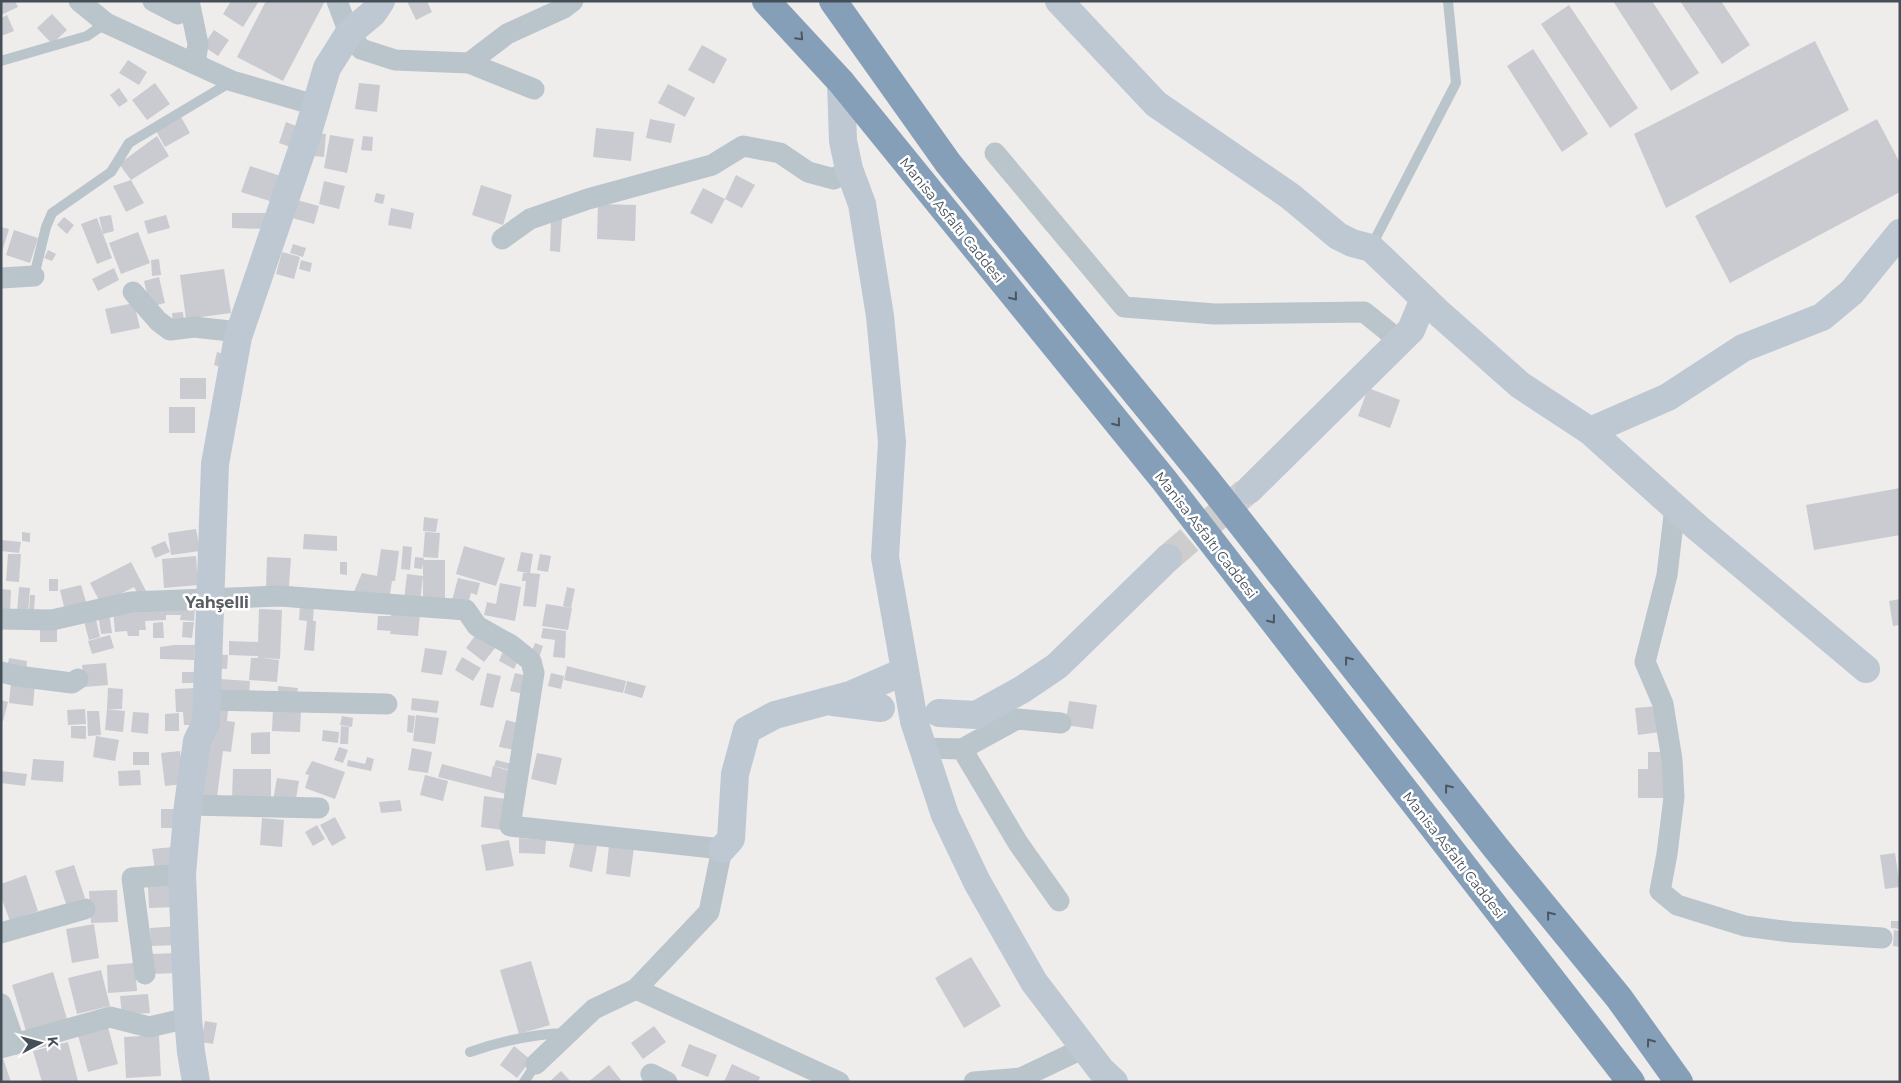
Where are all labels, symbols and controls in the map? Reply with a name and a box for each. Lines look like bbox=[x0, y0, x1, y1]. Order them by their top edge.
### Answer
one-way arrow bbox=[794, 31, 803, 40]
street label: Manisa Asfaltı Caddesi bbox=[896, 154, 1008, 286]
one-way arrow bbox=[1009, 291, 1017, 300]
one-way arrow bbox=[1112, 417, 1120, 426]
street label: Manisa Asfaltı Caddesi bbox=[1151, 468, 1261, 602]
district label: Yahşelli bbox=[184, 593, 249, 613]
one-way arrow bbox=[1266, 614, 1275, 623]
one-way arrow bbox=[1345, 656, 1354, 666]
one-way arrow bbox=[1446, 785, 1454, 794]
street label: Manisa Asfaltı Caddesi bbox=[1399, 788, 1509, 922]
one-way arrow bbox=[1547, 911, 1556, 920]
north arrow bbox=[15, 1018, 65, 1068]
text: K bbox=[43, 1036, 62, 1048]
one-way arrow bbox=[1648, 1039, 1656, 1048]

